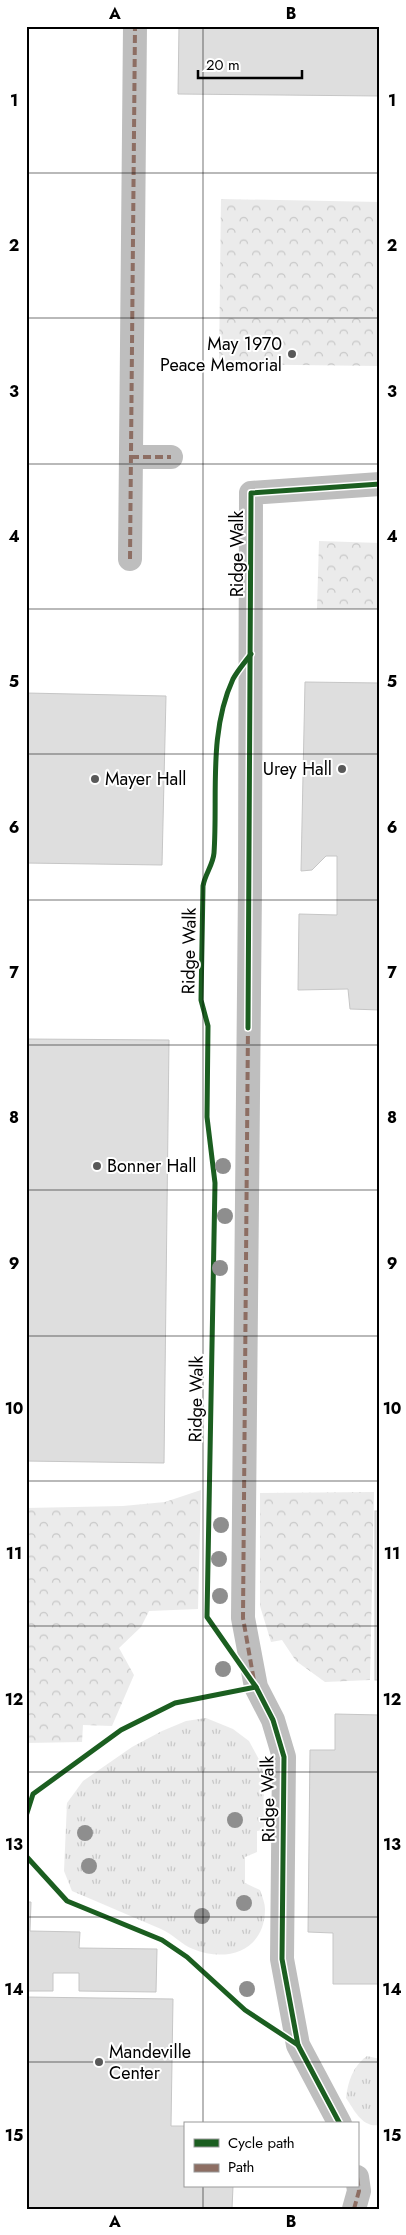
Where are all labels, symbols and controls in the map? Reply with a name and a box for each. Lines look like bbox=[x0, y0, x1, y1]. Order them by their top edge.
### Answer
text: A bbox=[108, 2, 121, 25]
text: B bbox=[286, 2, 296, 25]
scale bar bbox=[198, 48, 302, 80]
text: 20 m bbox=[206, 54, 240, 76]
text: 1 bbox=[10, 89, 18, 112]
text: 1 bbox=[388, 89, 396, 112]
text: 2 bbox=[9, 234, 19, 257]
text: 2 bbox=[387, 234, 397, 257]
place label: May 1970 Peace Memorial bbox=[160, 331, 282, 378]
marker: May 1970 Peace Memorial bbox=[286, 348, 298, 360]
text: 3 bbox=[9, 380, 19, 403]
text: 3 bbox=[387, 380, 397, 403]
street label: Ridge Walk bbox=[224, 511, 250, 597]
text: 4 bbox=[8, 525, 20, 548]
text: 4 bbox=[386, 525, 398, 548]
text: 5 bbox=[9, 670, 19, 693]
text: 5 bbox=[387, 670, 397, 693]
place label: Urey Hall bbox=[263, 756, 332, 782]
marker: Urey Hall bbox=[336, 763, 348, 775]
place label: Mayer Hall bbox=[105, 766, 186, 792]
marker: Mayer Hall bbox=[89, 773, 101, 785]
text: 6 bbox=[9, 816, 19, 839]
text: 6 bbox=[387, 816, 397, 839]
street label: Ridge Walk bbox=[175, 907, 203, 995]
text: 7 bbox=[9, 961, 19, 984]
text: 7 bbox=[387, 961, 397, 984]
text: 8 bbox=[9, 1106, 19, 1129]
text: 8 bbox=[387, 1106, 397, 1129]
place label: Bonner Hall bbox=[107, 1153, 196, 1179]
marker: Bonner Hall bbox=[91, 1160, 103, 1172]
text: 9 bbox=[9, 1252, 19, 1275]
text: 9 bbox=[387, 1252, 397, 1275]
street label: Ridge Walk bbox=[182, 1355, 210, 1443]
text: 10 bbox=[5, 1397, 23, 1420]
text: 10 bbox=[383, 1397, 401, 1420]
text: 11 bbox=[6, 1542, 22, 1565]
text: 11 bbox=[384, 1542, 400, 1565]
text: 12 bbox=[5, 1688, 23, 1711]
text: 12 bbox=[383, 1688, 401, 1711]
street label: Ridge Walk bbox=[254, 1755, 282, 1843]
text: 13 bbox=[5, 1833, 23, 1856]
text: 13 bbox=[383, 1833, 401, 1856]
text: 14 bbox=[4, 1978, 24, 2001]
text: 14 bbox=[382, 1978, 402, 2001]
place label: Mandeville Center bbox=[109, 2039, 191, 2086]
marker: Mandeville Center bbox=[93, 2056, 105, 2068]
legend bbox=[184, 2122, 358, 2188]
text: 15 bbox=[5, 2124, 23, 2147]
text: 15 bbox=[383, 2124, 401, 2147]
text: Cycle path bbox=[228, 2132, 295, 2154]
text: Path bbox=[228, 2156, 254, 2178]
text: A bbox=[108, 2210, 121, 2233]
text: B bbox=[286, 2210, 296, 2233]

